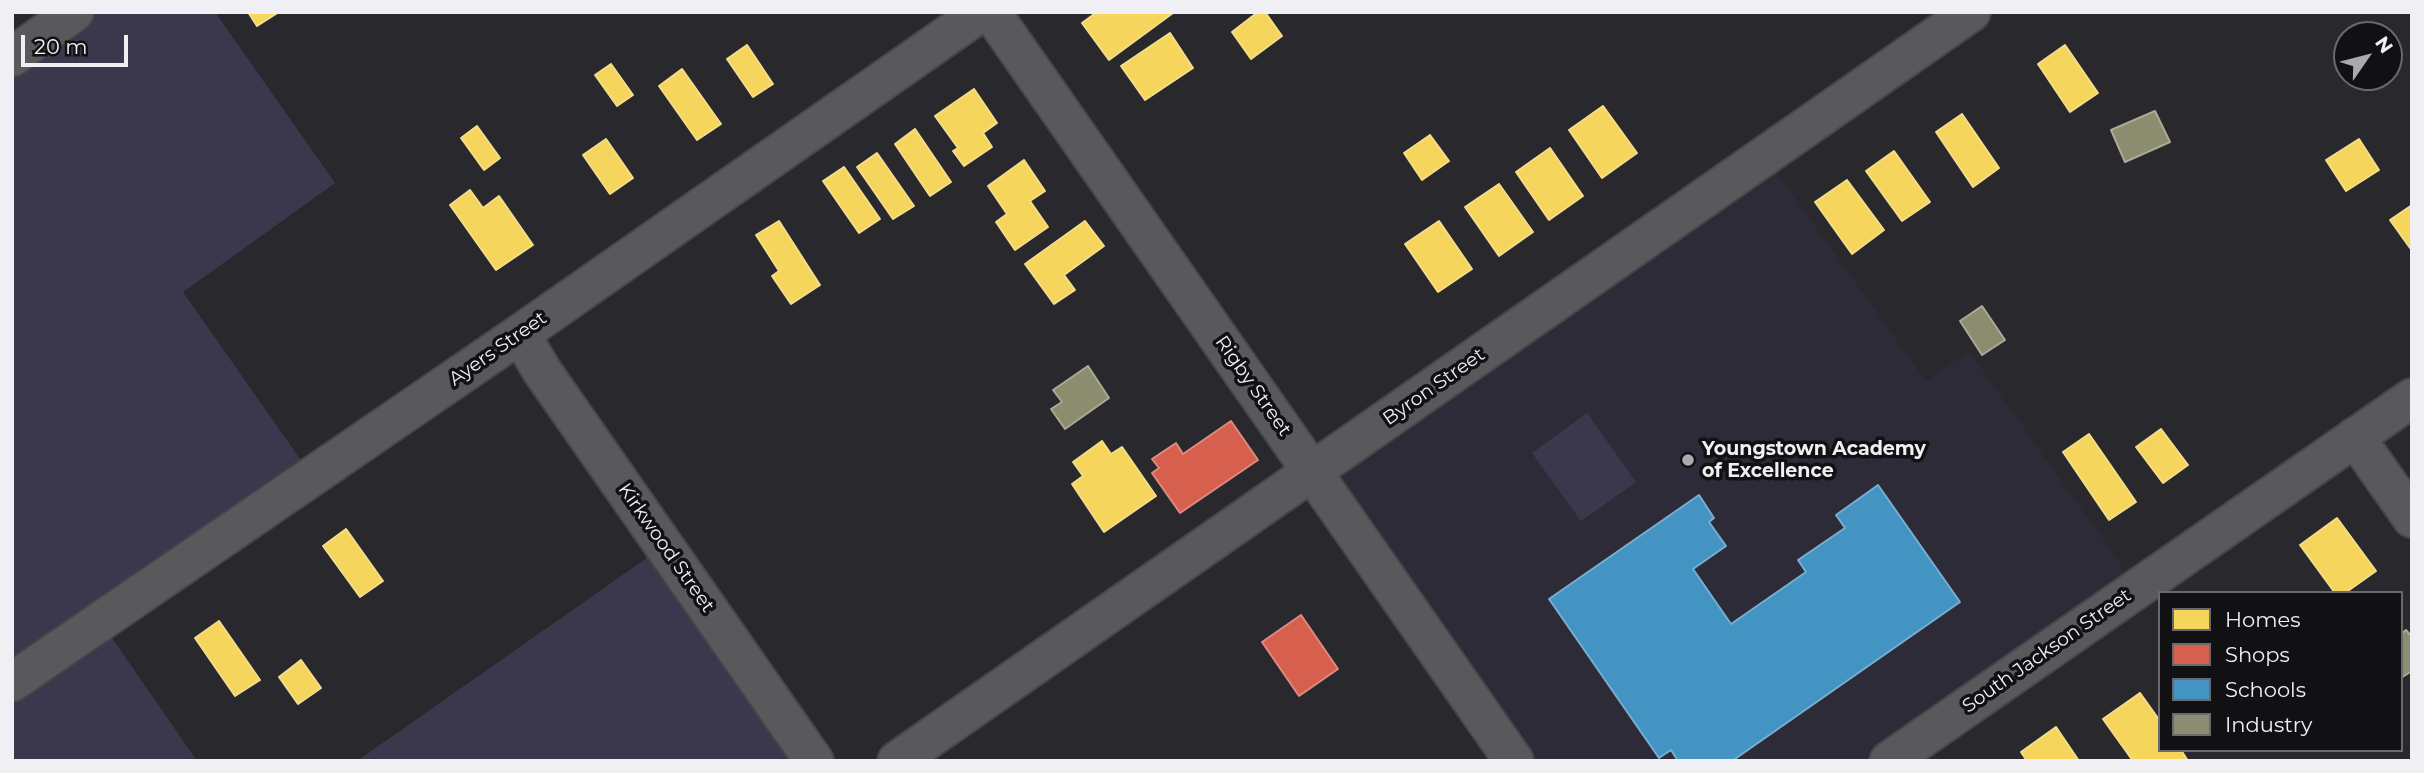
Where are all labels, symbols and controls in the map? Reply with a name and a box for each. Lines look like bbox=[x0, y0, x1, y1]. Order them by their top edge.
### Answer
scale bar bbox=[24, 21, 131, 65]
north arrow bbox=[2333, 21, 2403, 91]
text: N bbox=[2370, 32, 2398, 58]
text: 20 m bbox=[34, 34, 88, 59]
street label: Ayers Street bbox=[445, 307, 551, 391]
street label: Rigby Street bbox=[1210, 331, 1296, 441]
street label: Byron Street bbox=[1379, 343, 1489, 431]
place label: Youngstown Academy of Excellence bbox=[1702, 438, 1926, 482]
marker: Youngstown Academy of Excellence bbox=[1680, 452, 1696, 468]
street label: Kirkwood Street bbox=[613, 479, 719, 617]
street label: South Jackson Street bbox=[1958, 584, 2136, 718]
legend bbox=[2158, 591, 2403, 752]
text: Homes bbox=[2225, 607, 2300, 632]
text: Shops bbox=[2225, 642, 2290, 667]
text: Schools bbox=[2225, 677, 2306, 702]
text: Industry bbox=[2225, 712, 2312, 737]

